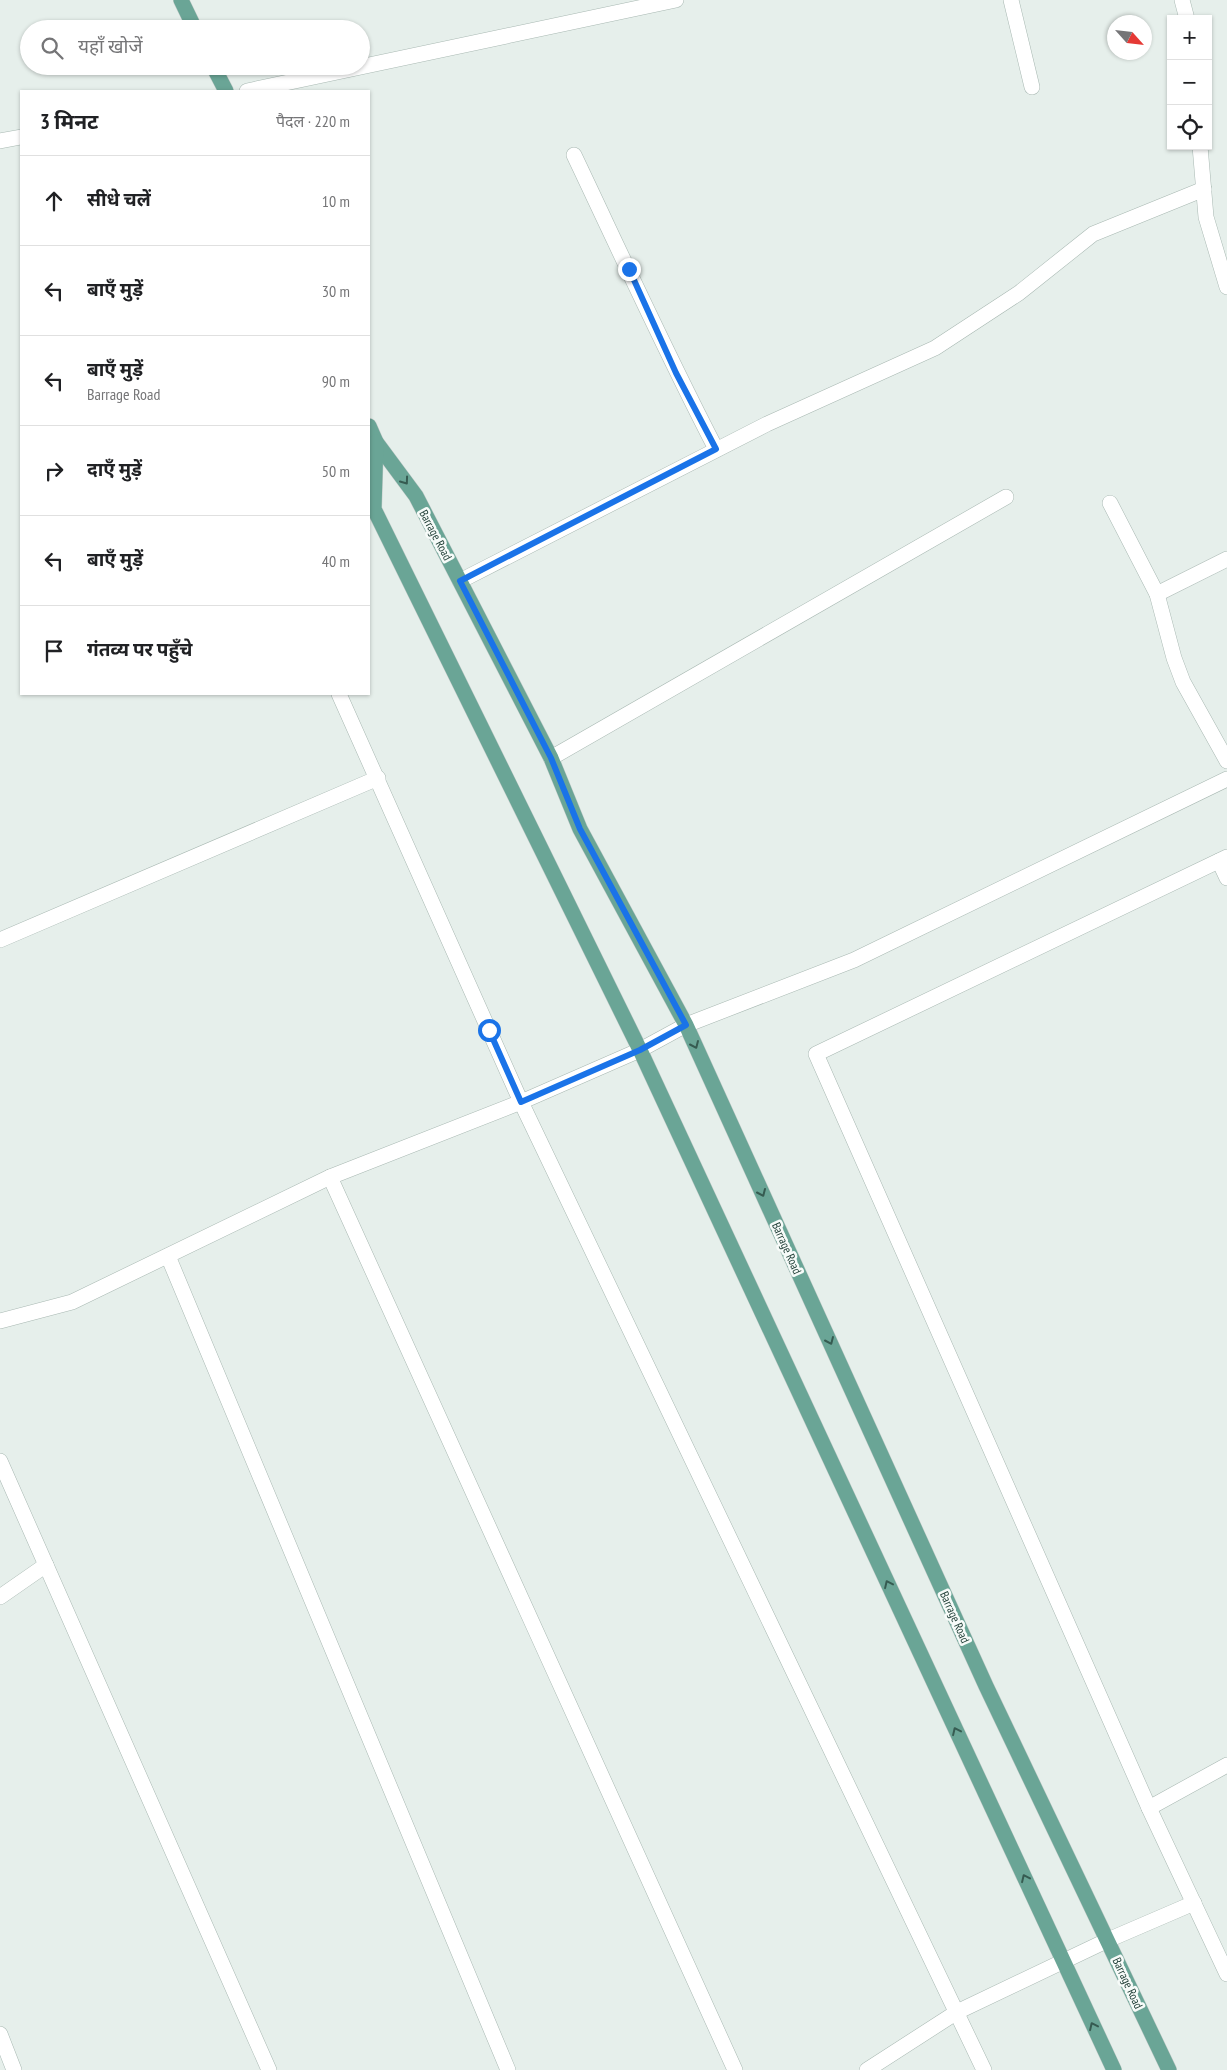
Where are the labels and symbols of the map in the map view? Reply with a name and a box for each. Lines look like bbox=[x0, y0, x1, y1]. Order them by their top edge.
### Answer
north arrow bbox=[1107, 15, 1152, 60]
route end bbox=[618, 258, 641, 281]
one-way arrow bbox=[399, 475, 407, 484]
street label: Barrage Road bbox=[416, 507, 456, 563]
route start bbox=[478, 1019, 501, 1042]
one-way arrow bbox=[689, 1040, 700, 1049]
one-way arrow bbox=[756, 1188, 767, 1197]
street label: Barrage Road bbox=[769, 1220, 805, 1276]
one-way arrow bbox=[823, 1336, 834, 1345]
one-way arrow bbox=[884, 1580, 894, 1589]
street label: Barrage Road bbox=[937, 1589, 973, 1645]
one-way arrow bbox=[952, 1727, 963, 1736]
one-way arrow bbox=[1021, 1874, 1031, 1883]
street label: Barrage Road bbox=[1110, 1955, 1146, 2011]
one-way arrow bbox=[1089, 2022, 1100, 2031]

